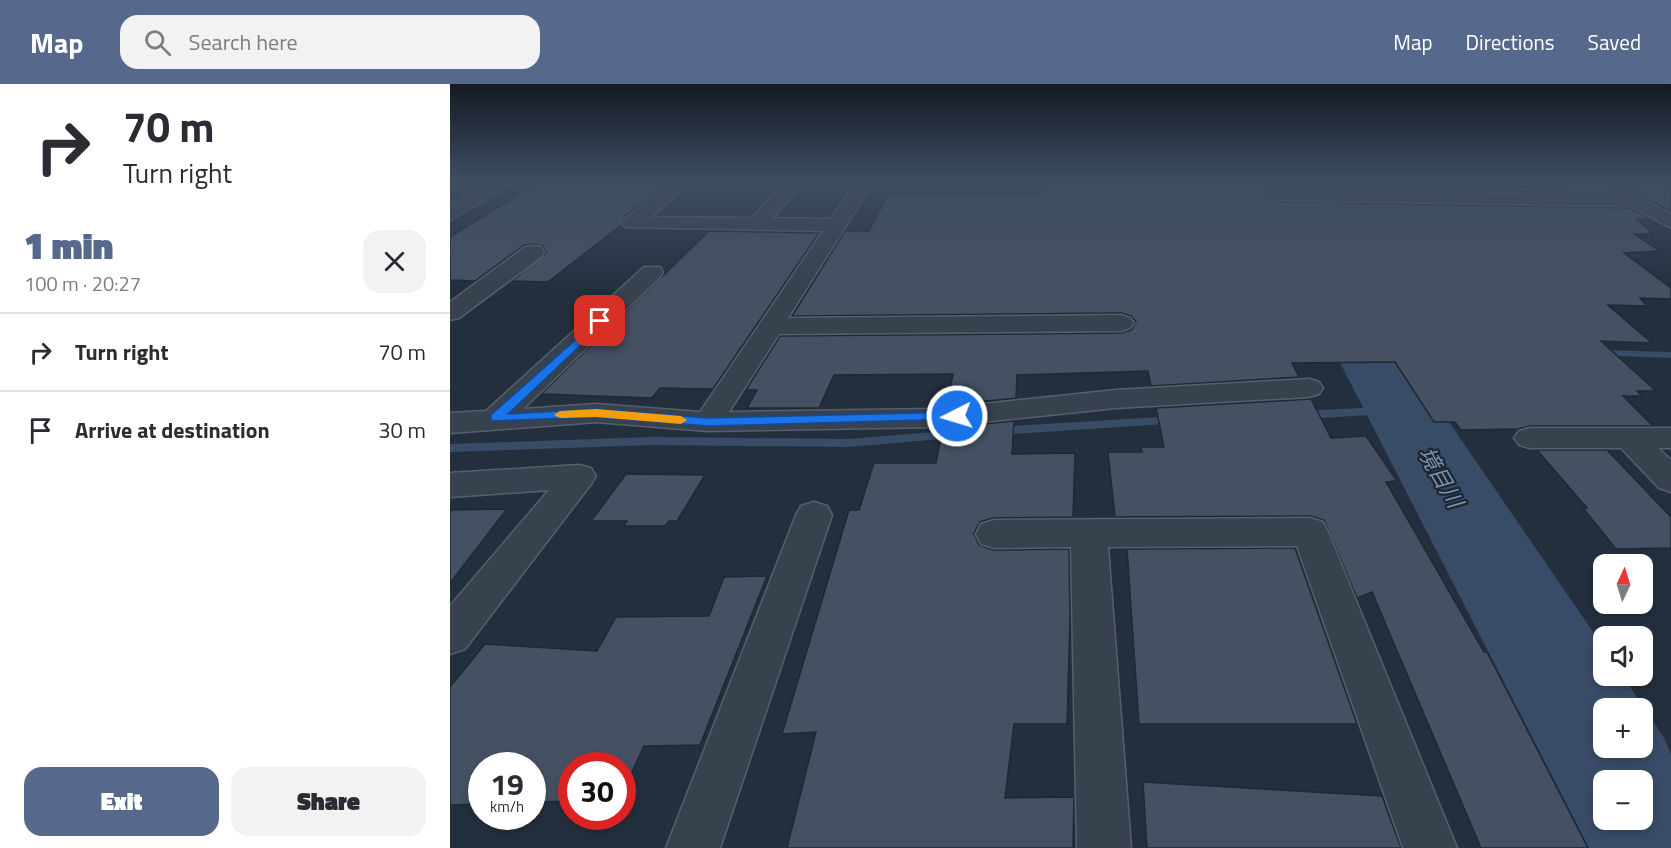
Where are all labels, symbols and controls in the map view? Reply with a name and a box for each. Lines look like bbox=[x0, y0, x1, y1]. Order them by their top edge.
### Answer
search box bbox=[120, 15, 540, 69]
text: Map bbox=[30, 21, 84, 64]
text: Search here bbox=[189, 25, 298, 59]
icon: search bbox=[141, 26, 174, 59]
text: Map bbox=[1393, 26, 1433, 58]
text: Directions bbox=[1466, 26, 1555, 58]
text: Saved bbox=[1588, 26, 1641, 58]
text: 70 m bbox=[123, 94, 215, 158]
icon: right bbox=[24, 108, 102, 186]
text: Turn right bbox=[123, 152, 232, 193]
text: 1 min bbox=[24, 218, 113, 273]
button: close bbox=[363, 230, 426, 293]
text: 100 m · 20:27 bbox=[24, 268, 141, 299]
pin bbox=[574, 295, 625, 346]
icon: arrive bbox=[583, 304, 616, 337]
text: Turn right bbox=[75, 335, 169, 369]
text: 70 m bbox=[378, 335, 426, 369]
icon: right bbox=[24, 336, 57, 369]
position arrow bbox=[925, 384, 989, 448]
text: Arrive at destination bbox=[75, 413, 270, 447]
text: 30 m bbox=[378, 413, 426, 447]
icon: arrive bbox=[24, 414, 57, 447]
water label: 境目川 bbox=[1410, 440, 1473, 516]
north arrow bbox=[1593, 554, 1653, 614]
map controls bbox=[1593, 554, 1653, 830]
button: sound bbox=[1593, 626, 1653, 686]
button: + bbox=[1593, 698, 1653, 758]
speed limit sign: 30 bbox=[558, 752, 636, 830]
text: 19 bbox=[490, 761, 524, 807]
button: Exit bbox=[24, 767, 219, 836]
button: Share bbox=[231, 767, 426, 836]
button: − bbox=[1593, 770, 1653, 830]
text: km/h bbox=[490, 795, 524, 818]

